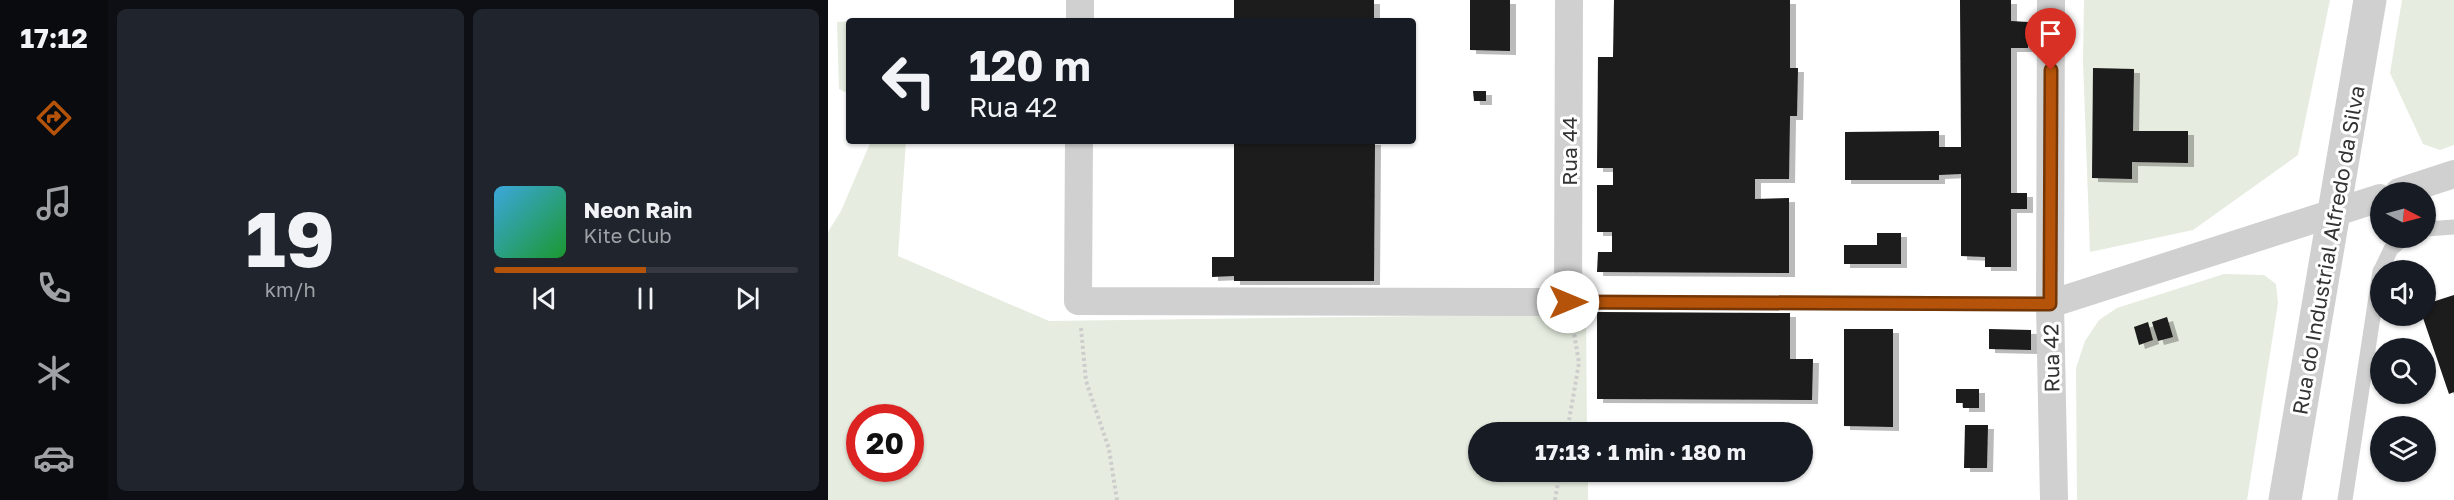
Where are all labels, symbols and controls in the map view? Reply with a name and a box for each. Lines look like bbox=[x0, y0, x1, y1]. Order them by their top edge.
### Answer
pin bbox=[2025, 8, 2076, 70]
icon: arrive bbox=[2034, 17, 2067, 50]
text: 17:12 bbox=[20, 22, 88, 54]
text: 120 m bbox=[969, 40, 1091, 90]
icon: left bbox=[870, 42, 948, 120]
street label: Rua do Industrial Alfredo da Silva bbox=[2286, 83, 2370, 417]
text: Rua 42 bbox=[969, 91, 1057, 123]
icon: directions bbox=[33, 97, 75, 139]
street label: Rua 44 bbox=[1556, 116, 1582, 186]
icon: music bbox=[33, 182, 75, 224]
north arrow bbox=[2370, 182, 2436, 248]
map controls bbox=[2370, 182, 2436, 482]
text: 19 bbox=[245, 191, 335, 284]
text: Neon Rain bbox=[584, 196, 692, 223]
text: Kite Club bbox=[584, 223, 672, 247]
button: sound bbox=[2370, 260, 2436, 326]
icon: phone bbox=[33, 267, 75, 309]
position arrow bbox=[1536, 270, 1600, 334]
text: km/h bbox=[265, 277, 316, 301]
icon: previous bbox=[528, 282, 561, 315]
icon: pause bbox=[629, 282, 662, 315]
icon: next bbox=[731, 282, 764, 315]
street label: Rua 42 bbox=[2037, 323, 2065, 393]
button: search bbox=[2370, 338, 2436, 404]
icon: climate bbox=[33, 352, 75, 394]
speed limit sign: 20 bbox=[846, 404, 924, 482]
button: layers bbox=[2370, 416, 2436, 482]
icon: car bbox=[33, 437, 75, 479]
text: 17:13 · 1 min · 180 m bbox=[1535, 438, 1746, 465]

